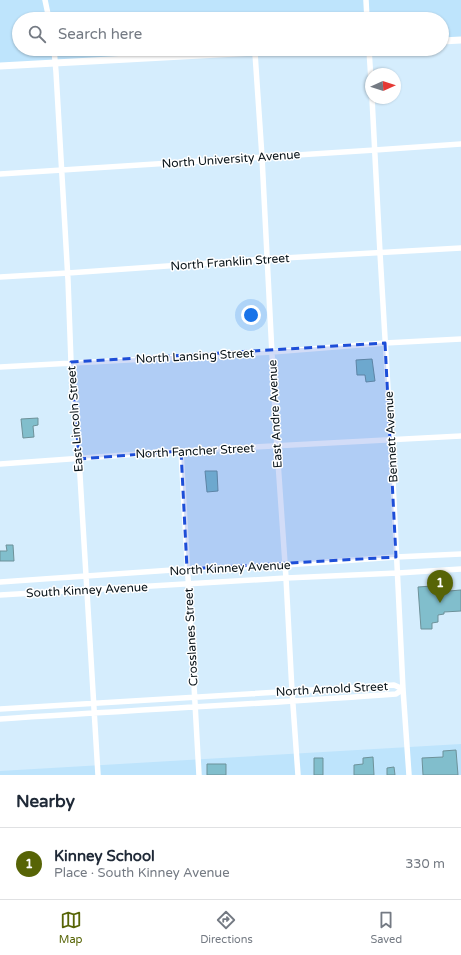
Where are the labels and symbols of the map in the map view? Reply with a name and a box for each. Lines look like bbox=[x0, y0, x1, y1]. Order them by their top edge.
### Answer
north arrow bbox=[365, 68, 401, 104]
street label: North University Avenue bbox=[161, 147, 301, 171]
street label: North Franklin Street bbox=[170, 251, 290, 273]
your location bbox=[241, 305, 261, 325]
street label: North Lansing Street bbox=[136, 346, 255, 366]
street label: East Andre Avenue bbox=[265, 359, 285, 469]
street label: East Lincoln Street bbox=[64, 365, 86, 473]
street label: Bennett Avenue bbox=[382, 391, 400, 483]
street label: North Fancher Street bbox=[135, 441, 255, 461]
street label: North Kinney Avenue bbox=[169, 558, 291, 578]
pin: 1 bbox=[427, 570, 453, 603]
street label: South Kinney Avenue bbox=[26, 580, 148, 600]
street label: Crosslanes Street bbox=[181, 587, 201, 687]
street label: North Arnold Street bbox=[275, 679, 389, 699]

